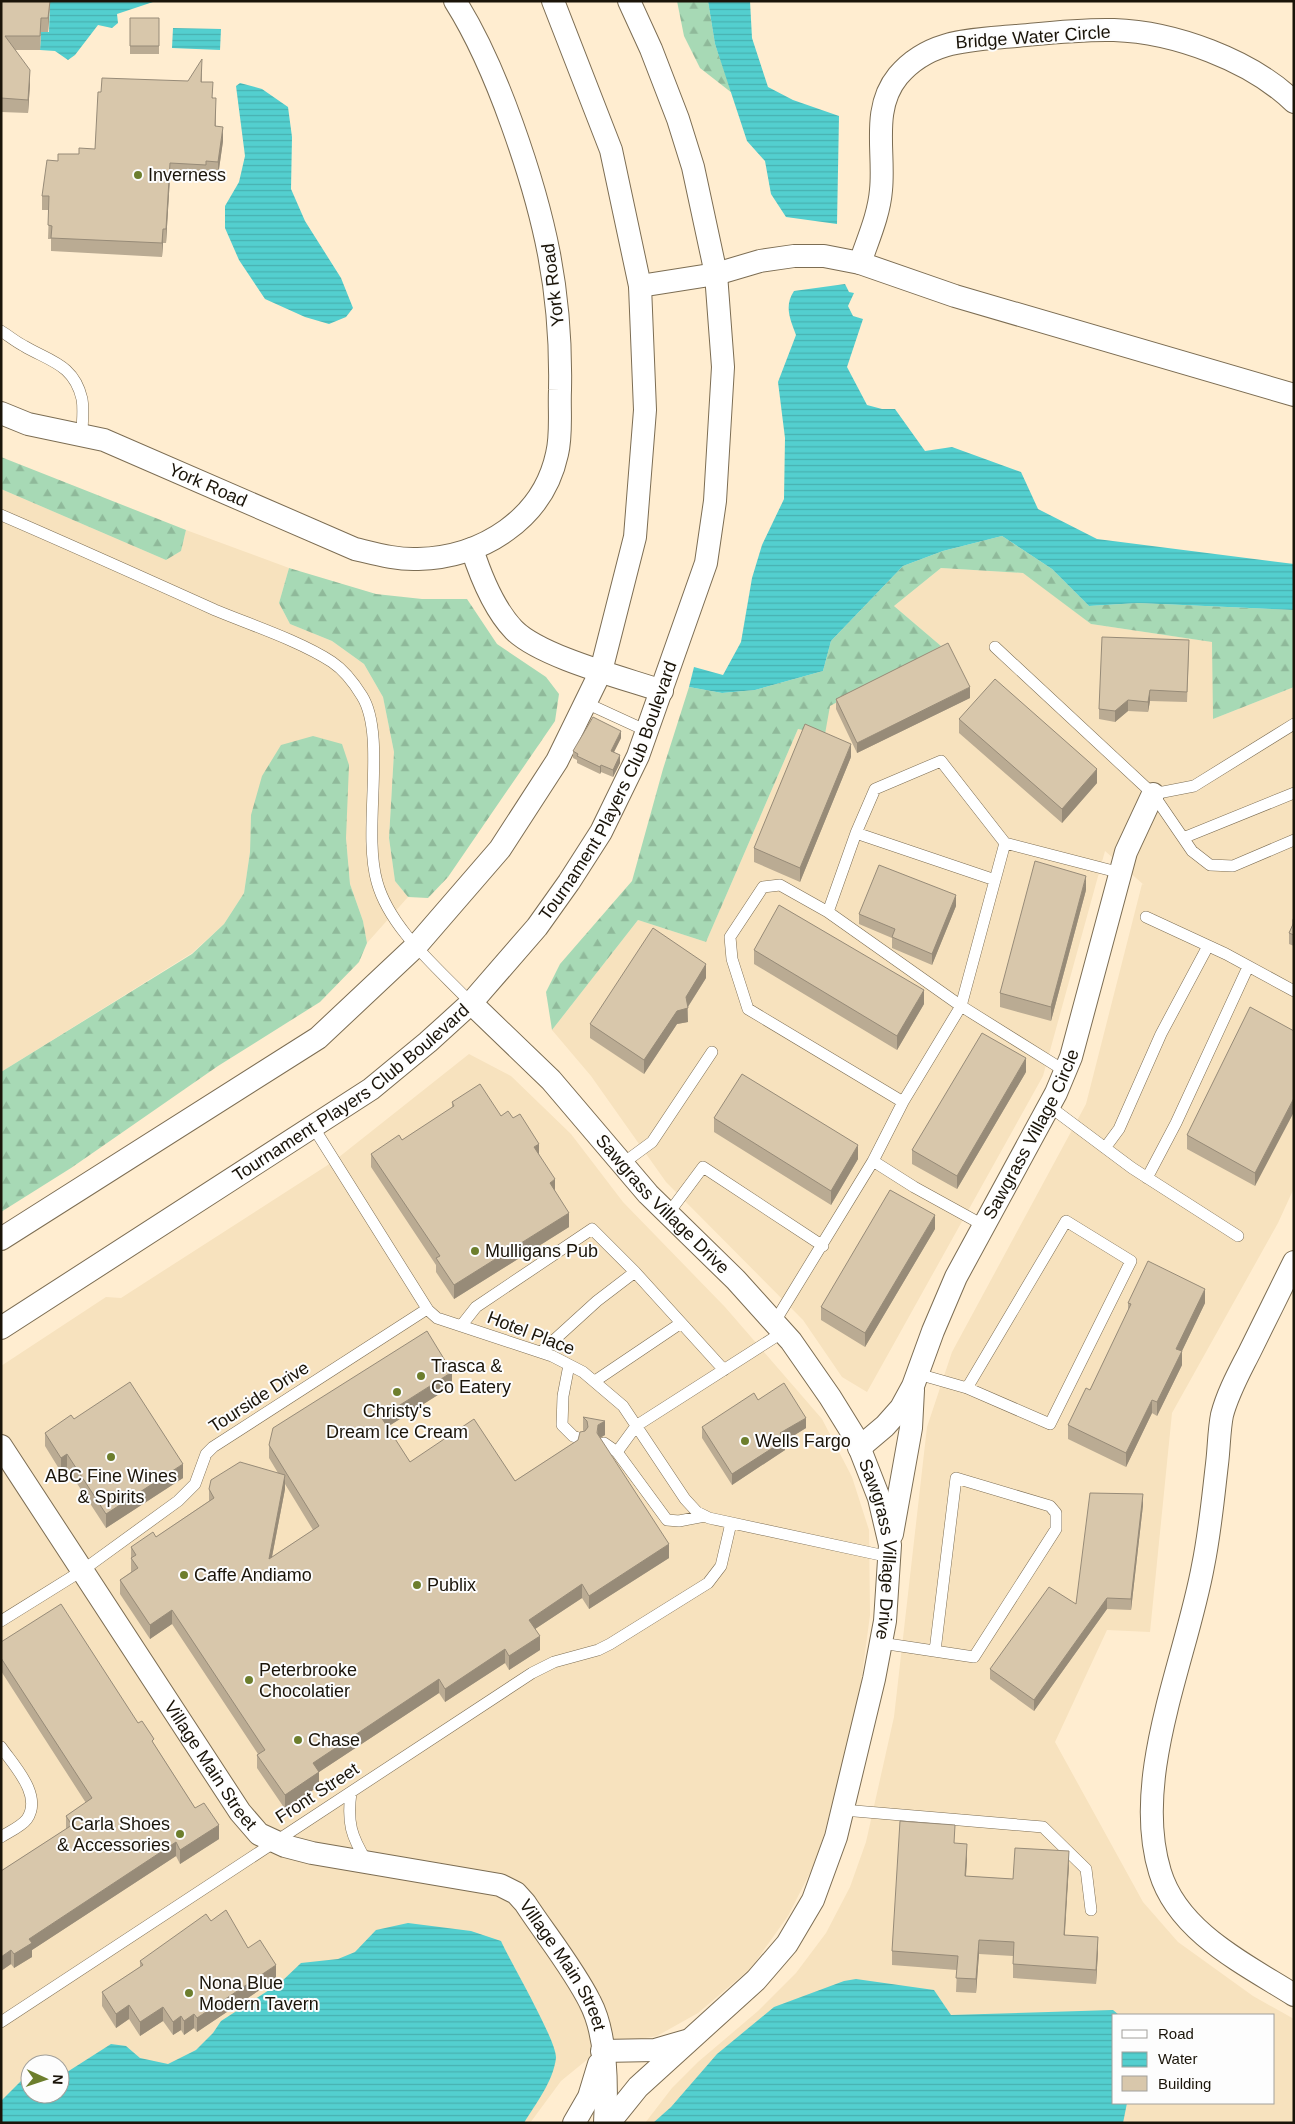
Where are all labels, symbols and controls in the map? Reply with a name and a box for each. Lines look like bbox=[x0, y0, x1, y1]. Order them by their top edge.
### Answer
street label: Bridge Water Circle bbox=[955, 22, 1111, 52]
place label: Inverness bbox=[148, 165, 226, 185]
marker: Inverness bbox=[132, 169, 144, 181]
street label: York Road bbox=[538, 242, 568, 328]
street label: York Road bbox=[166, 459, 250, 511]
street label: Tournament Players Club Boulevard bbox=[535, 658, 681, 924]
street label: Tournament Players Club Boulevard bbox=[229, 1000, 473, 1186]
street label: Sawgrass Village Circle bbox=[979, 1047, 1083, 1223]
street label: Sawgrass Village Drive bbox=[592, 1130, 733, 1278]
place label: Mulligans Pub bbox=[485, 1241, 598, 1261]
marker: Mulligans Pub bbox=[469, 1245, 481, 1257]
street label: Hotel Place bbox=[484, 1307, 578, 1359]
place label: Trasca & Co Eatery bbox=[431, 1356, 511, 1397]
street label: Tourside Drive bbox=[205, 1357, 313, 1437]
marker: Trasca & Co Eatery bbox=[415, 1370, 427, 1382]
marker: Christy's Dream Ice Cream bbox=[391, 1386, 403, 1398]
place label: Christy's Dream Ice Cream bbox=[326, 1401, 468, 1442]
place label: Wells Fargo bbox=[755, 1431, 851, 1451]
marker: Wells Fargo bbox=[739, 1435, 751, 1447]
marker: ABC Fine Wines & Spirits bbox=[105, 1451, 117, 1463]
street label: Sawgrass Village Drive bbox=[855, 1456, 900, 1642]
place label: ABC Fine Wines & Spirits bbox=[45, 1466, 177, 1507]
place label: Caffe Andiamo bbox=[194, 1565, 312, 1585]
marker: Caffe Andiamo bbox=[178, 1569, 190, 1581]
place label: Publix bbox=[427, 1575, 476, 1595]
marker: Publix bbox=[411, 1579, 423, 1591]
place label: Peterbrooke Chocolatier bbox=[259, 1660, 357, 1701]
marker: Peterbrooke Chocolatier bbox=[243, 1674, 255, 1686]
street label: Village Main Street bbox=[160, 1697, 261, 1834]
place label: Chase bbox=[308, 1730, 360, 1750]
marker: Chase bbox=[292, 1734, 304, 1746]
street label: Front Street bbox=[272, 1759, 362, 1827]
place label: Carla Shoes & Accessories bbox=[57, 1814, 170, 1855]
marker: Carla Shoes & Accessories bbox=[174, 1828, 186, 1840]
street label: Village Main Street bbox=[515, 1896, 610, 2033]
place label: Nona Blue Modern Tavern bbox=[199, 1973, 319, 2014]
marker: Nona Blue Modern Tavern bbox=[183, 1987, 195, 1999]
legend bbox=[1112, 2014, 1275, 2104]
text: Road bbox=[1158, 2025, 1194, 2042]
text: Water bbox=[1158, 2050, 1197, 2067]
north arrow bbox=[20, 2054, 70, 2104]
text: N bbox=[50, 2074, 66, 2085]
text: Building bbox=[1158, 2075, 1211, 2092]

